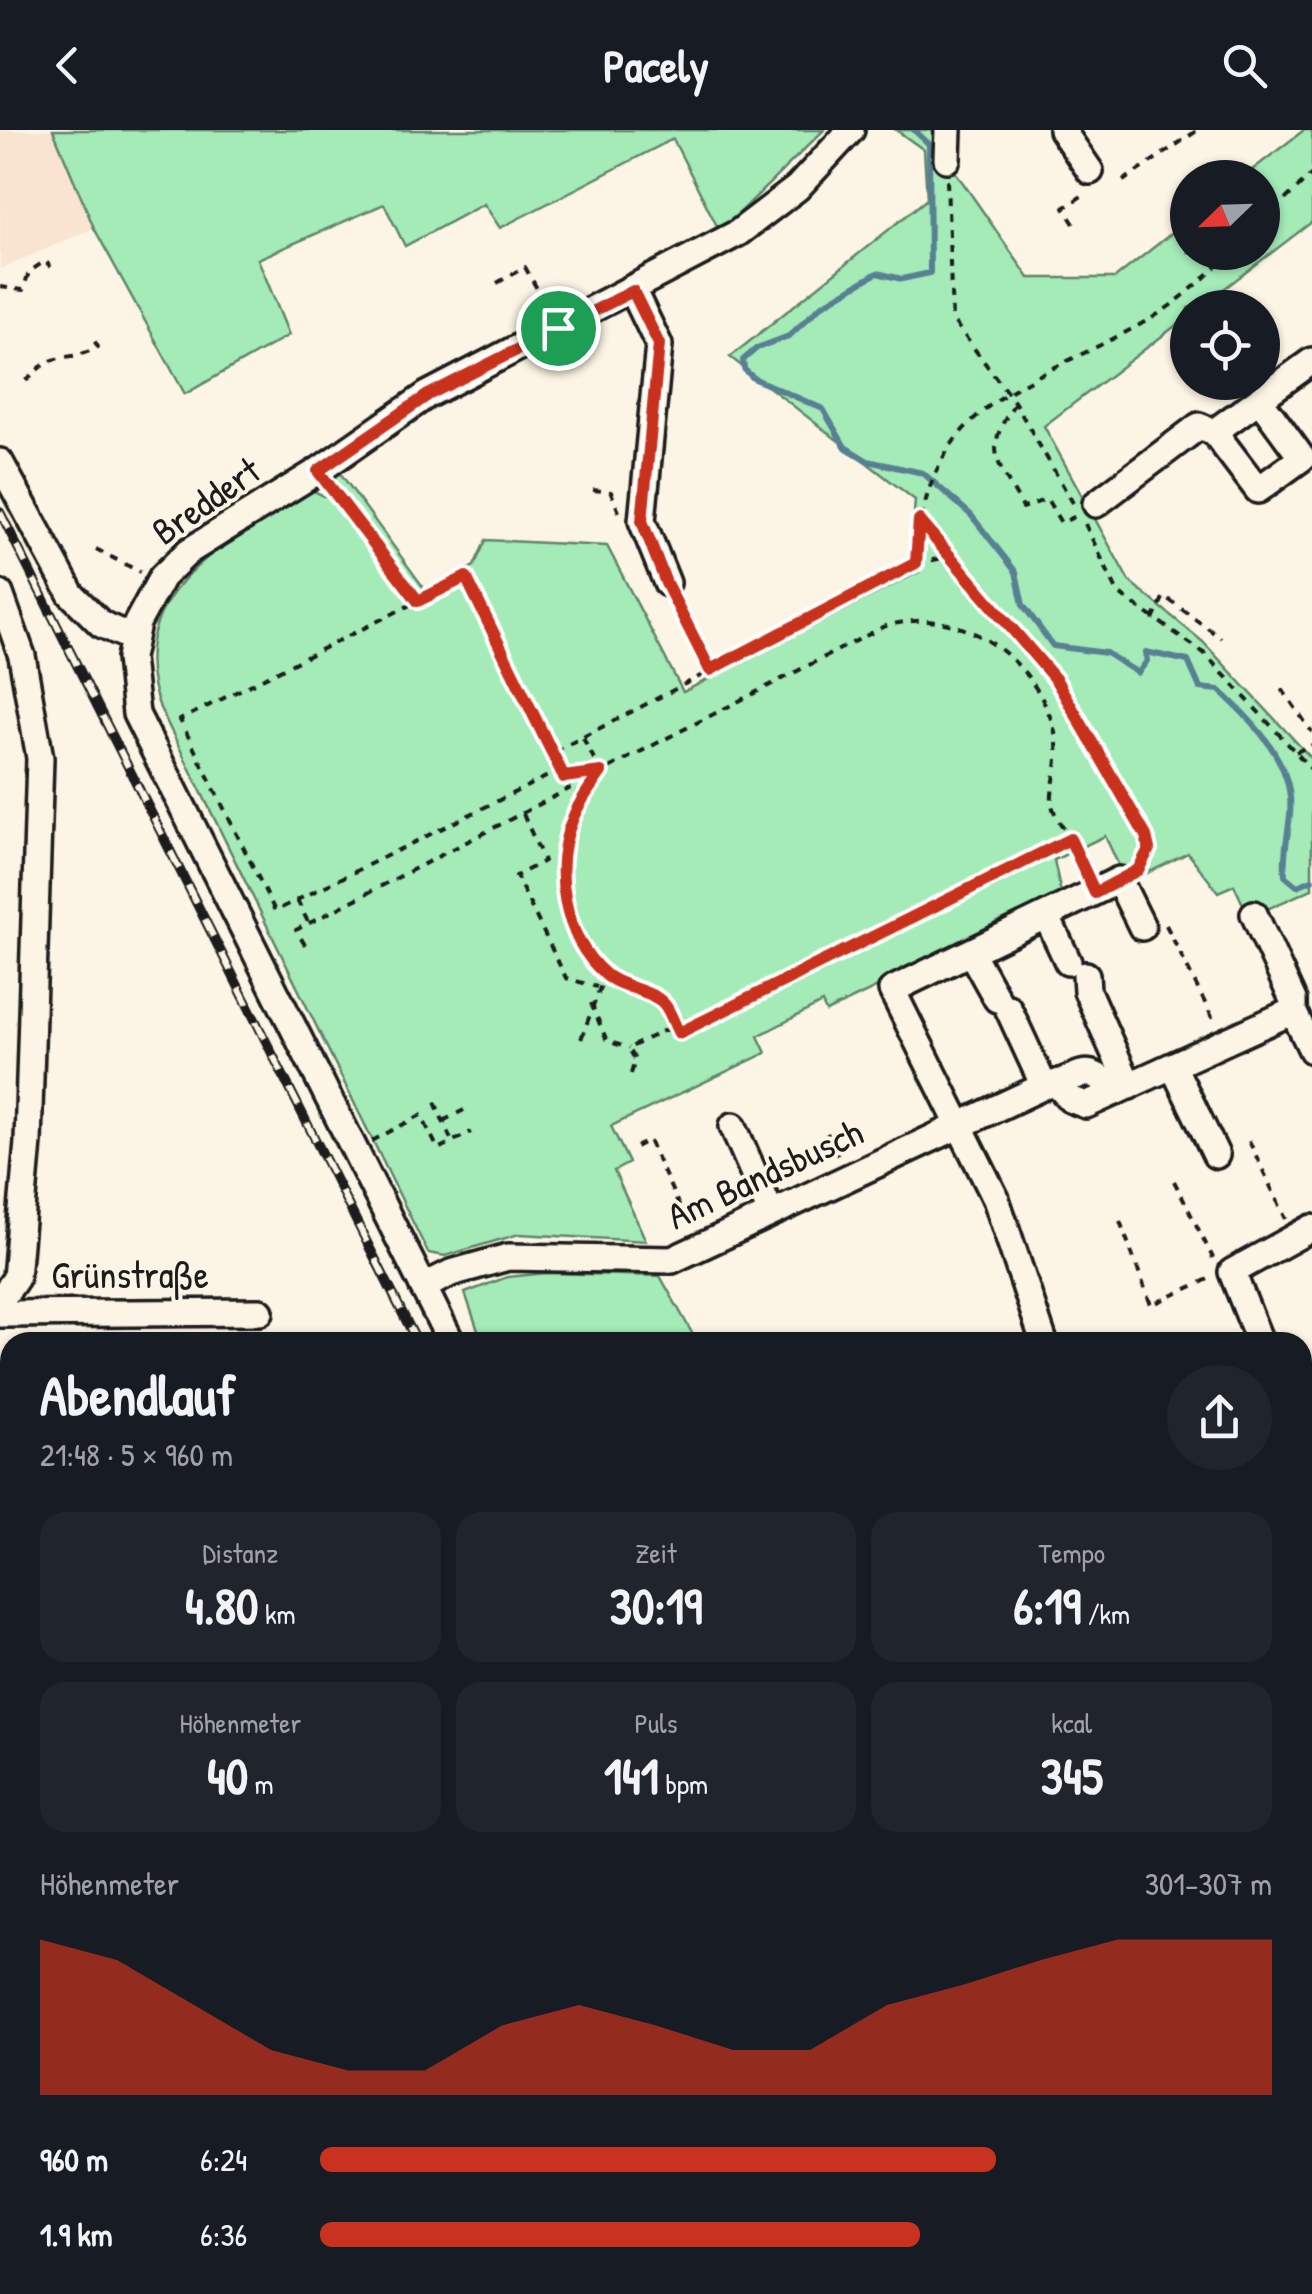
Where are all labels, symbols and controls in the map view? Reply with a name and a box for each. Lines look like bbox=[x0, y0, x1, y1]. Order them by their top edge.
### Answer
text: Pacely bbox=[603, 35, 709, 96]
icon: back bbox=[40, 38, 95, 93]
icon: search bbox=[1217, 38, 1272, 93]
north arrow bbox=[1170, 160, 1280, 270]
map controls bbox=[1170, 160, 1280, 400]
pin bbox=[516, 286, 601, 371]
button: locate bbox=[1170, 290, 1280, 400]
icon: arrive bbox=[531, 301, 586, 356]
street label: Breddert bbox=[141, 444, 271, 556]
street label: Am Bandsbusch bbox=[658, 1105, 871, 1241]
street label: Grünstraße bbox=[51, 1248, 209, 1300]
text: Abendlauf bbox=[40, 1358, 236, 1432]
button: share bbox=[1167, 1365, 1272, 1470]
text: 21:48 · 5 × 960 m bbox=[40, 1433, 233, 1476]
text: Distanz bbox=[203, 1534, 278, 1572]
text: Zeit bbox=[635, 1534, 677, 1572]
text: Tempo bbox=[1038, 1534, 1105, 1572]
text: 4.80 bbox=[185, 1572, 259, 1640]
text: 30:19 bbox=[610, 1572, 702, 1640]
text: 6:19 bbox=[1013, 1572, 1081, 1640]
text: km bbox=[259, 1595, 296, 1633]
text: /km bbox=[1081, 1595, 1130, 1633]
text: Höhenmeter bbox=[179, 1704, 301, 1742]
text: Puls bbox=[635, 1704, 677, 1742]
text: kcal bbox=[1051, 1704, 1092, 1742]
text: 40 bbox=[207, 1742, 248, 1810]
text: 141 bbox=[604, 1742, 659, 1810]
text: 345 bbox=[1041, 1742, 1103, 1810]
text: m bbox=[248, 1765, 274, 1803]
text: bpm bbox=[659, 1765, 708, 1803]
text: Höhenmeter bbox=[40, 1862, 179, 1905]
text: 301–307 m bbox=[1145, 1862, 1272, 1905]
text: 960 m bbox=[40, 2138, 108, 2181]
text: 6:24 bbox=[200, 2138, 247, 2181]
text: 1.9 km bbox=[40, 2213, 113, 2256]
text: 6:36 bbox=[200, 2213, 247, 2256]

